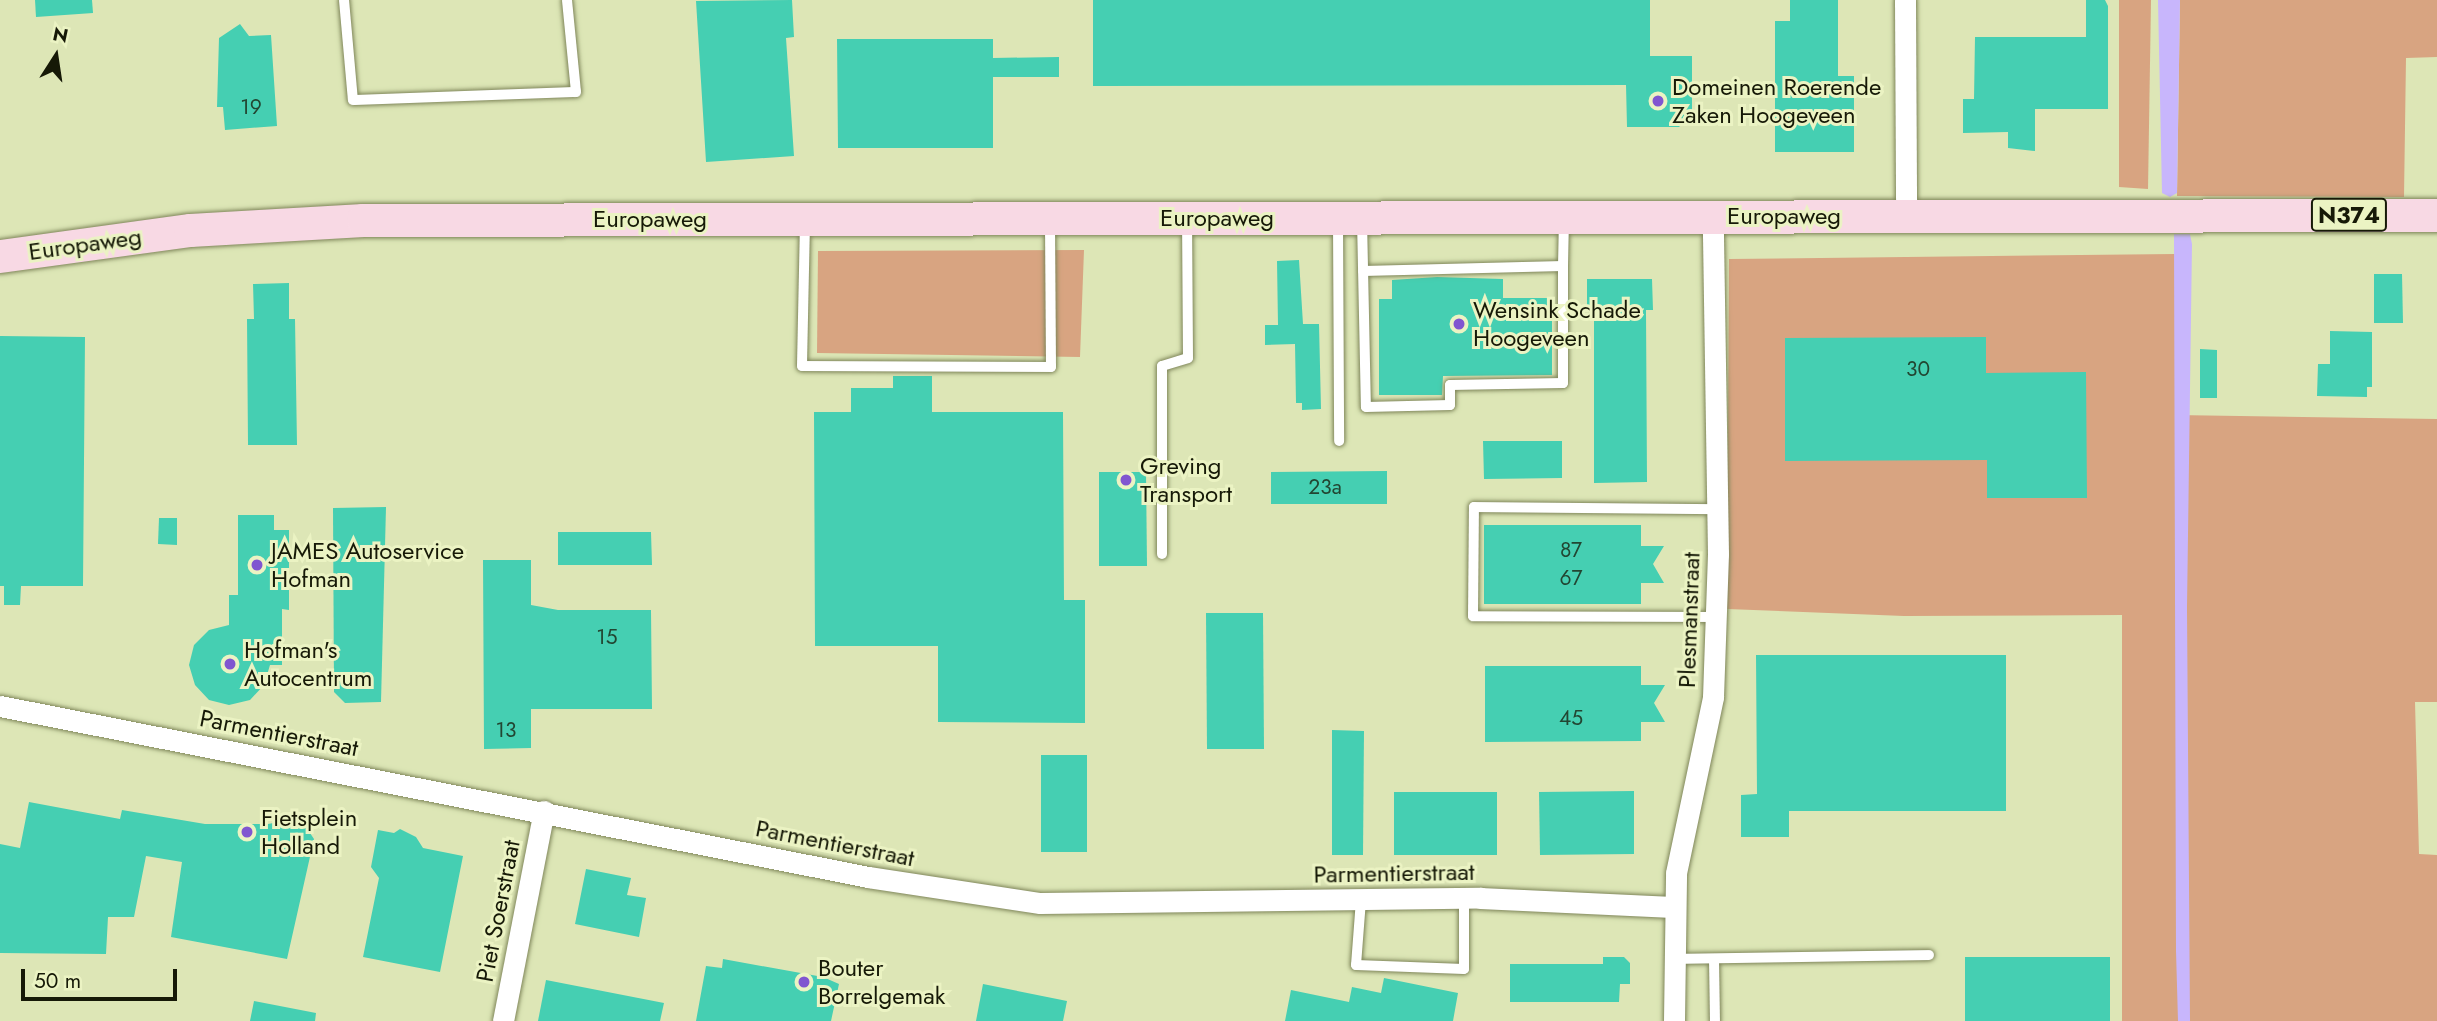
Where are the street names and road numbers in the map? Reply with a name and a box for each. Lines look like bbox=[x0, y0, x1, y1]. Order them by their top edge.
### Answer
road number: N374 bbox=[2310, 196, 2388, 234]
street label: Europaweg bbox=[1727, 202, 1841, 230]
street label: Europaweg bbox=[1160, 204, 1274, 232]
street label: Europaweg bbox=[593, 205, 707, 233]
street label: Europaweg bbox=[27, 222, 143, 266]
street label: Plesmanstraat bbox=[1672, 551, 1706, 689]
street label: Parmentierstraat bbox=[197, 704, 361, 762]
street label: Parmentierstraat bbox=[753, 814, 917, 872]
street label: Piet Soerstraat bbox=[470, 838, 526, 984]
street label: Parmentierstraat bbox=[1313, 857, 1475, 889]

